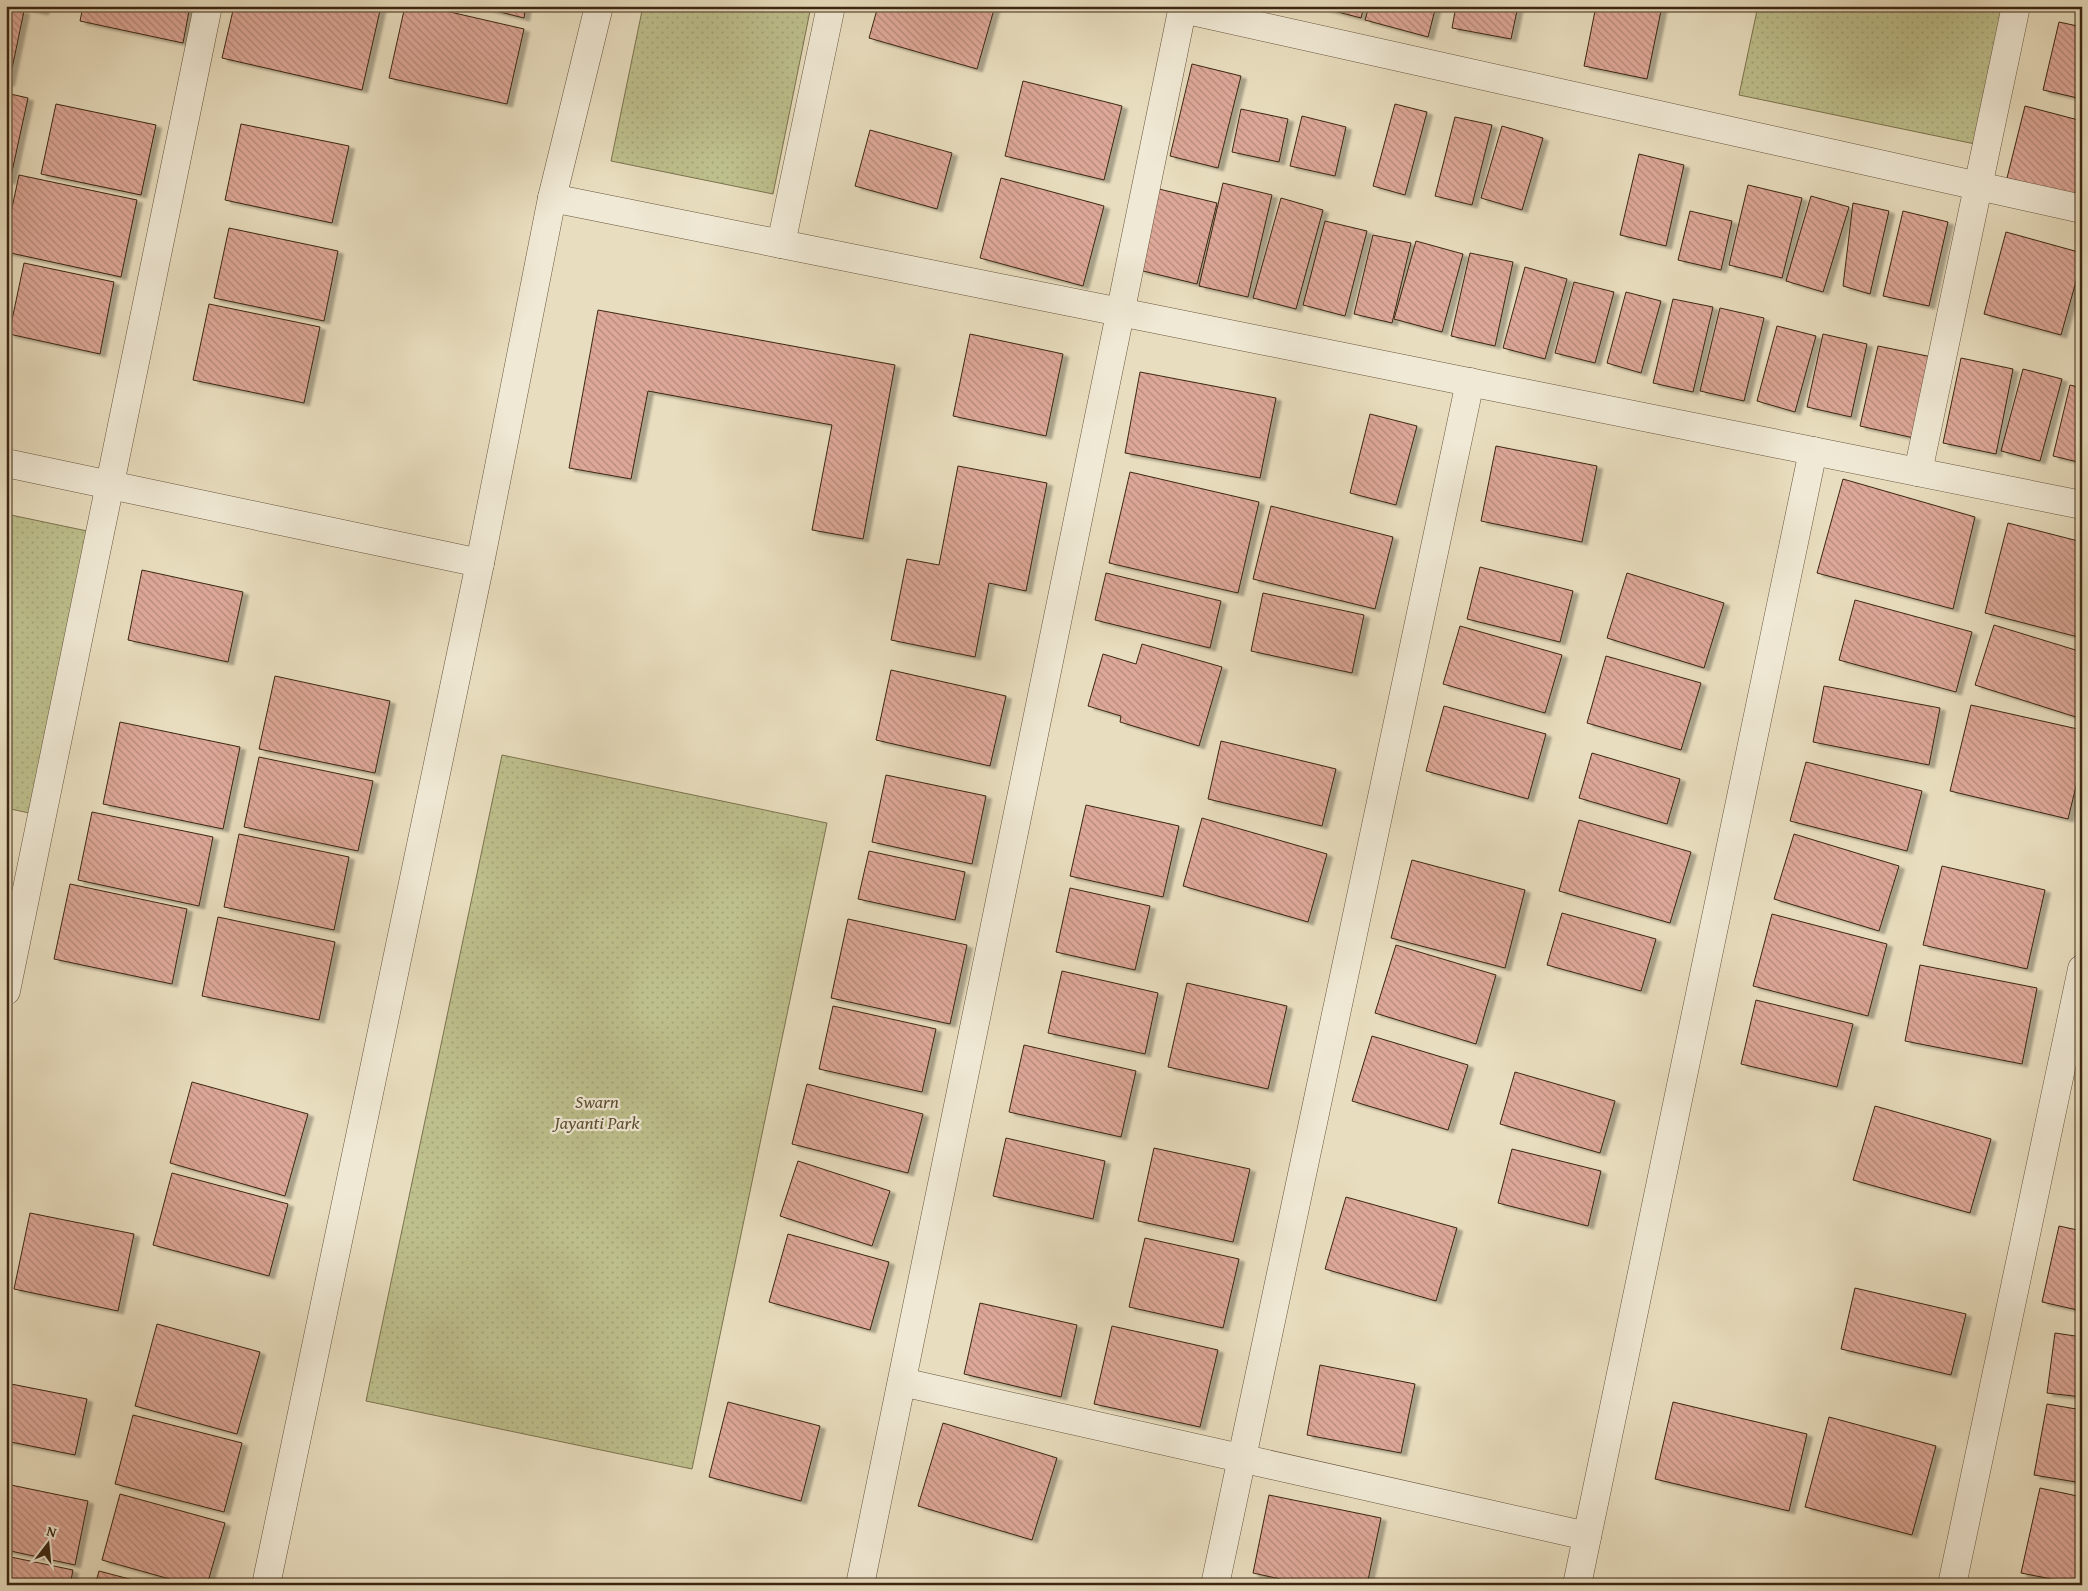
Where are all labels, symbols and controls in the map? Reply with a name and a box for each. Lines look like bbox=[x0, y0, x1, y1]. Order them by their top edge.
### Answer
park label: Swarn Jayanti Park bbox=[552, 1088, 640, 1136]
north arrow bbox=[22, 1518, 72, 1568]
text: N bbox=[44, 1521, 59, 1543]

